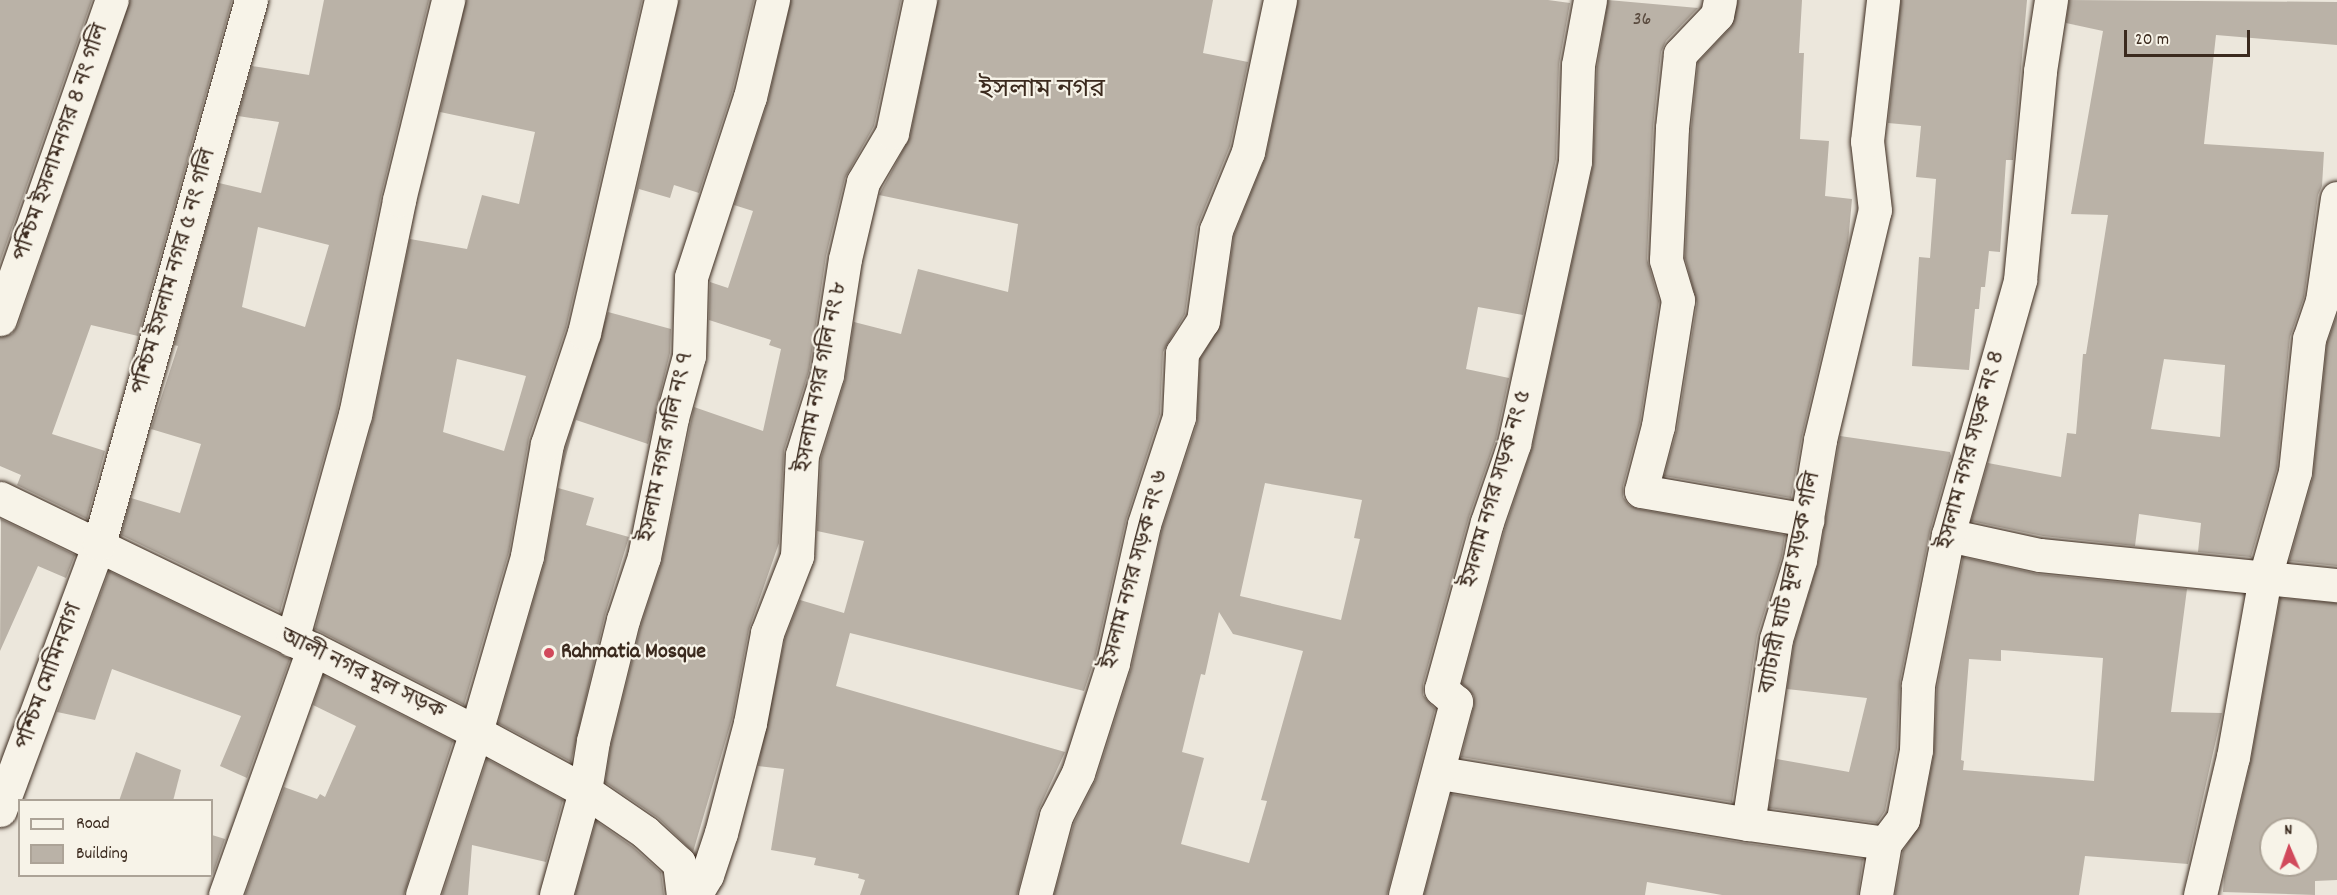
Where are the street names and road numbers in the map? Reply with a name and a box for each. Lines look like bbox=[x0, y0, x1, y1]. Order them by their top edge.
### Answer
street label: পশ্চিম ইসলামনগর ৪ নং গলি bbox=[9, 21, 115, 265]
street label: পশ্চিম ইসলাম নগর ৫ নং গলি bbox=[127, 146, 223, 398]
street label: ইসলাম নগর গলি নং ৮ bbox=[791, 279, 853, 475]
street label: ইসলাম নগর সড়ক নং ৪ bbox=[1933, 348, 2011, 552]
street label: ইসলাম নগর গলি নং ৭ bbox=[634, 350, 700, 544]
street label: ইসলাম নগর সড়ক নং ৫ bbox=[1456, 387, 1538, 591]
street label: ইসলাম নগর সড়ক নং ৬ bbox=[1097, 468, 1175, 672]
street label: ব্যাটারী ঘাট মূল সড়ক গলি bbox=[1755, 470, 1827, 696]
street label: পশ্চিম মোমিনবাগ bbox=[11, 600, 89, 754]
street label: আলী নগর মূল সড়ক bbox=[275, 624, 449, 726]

